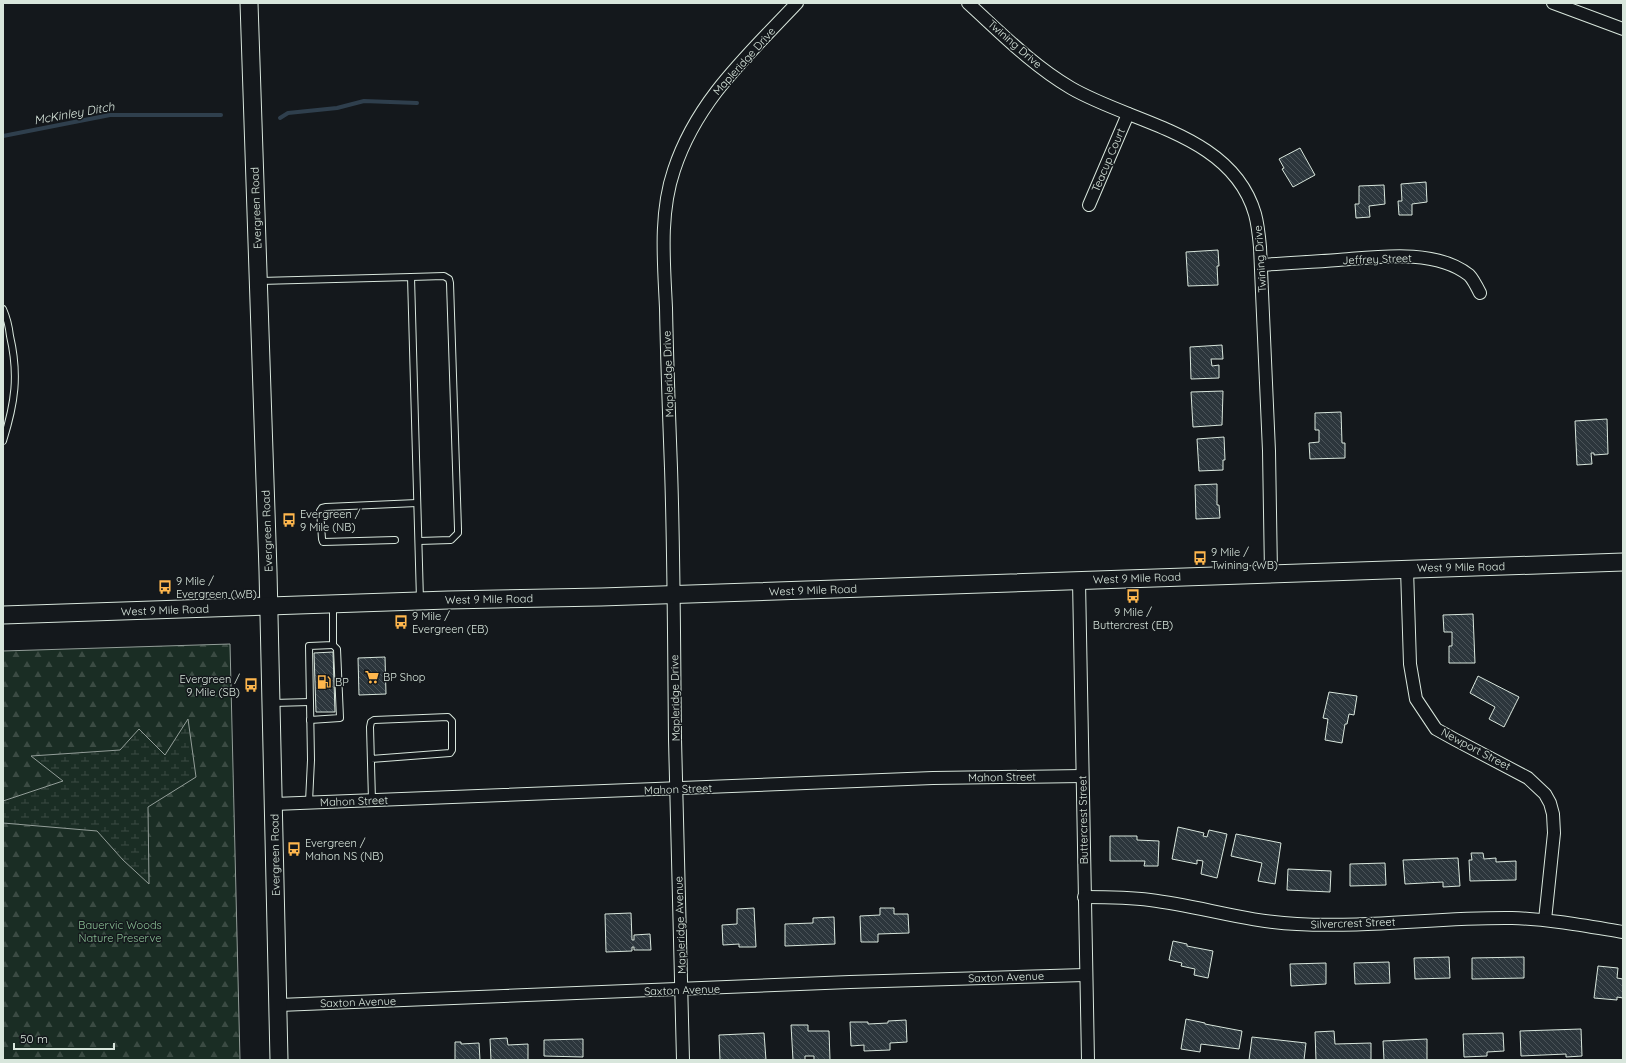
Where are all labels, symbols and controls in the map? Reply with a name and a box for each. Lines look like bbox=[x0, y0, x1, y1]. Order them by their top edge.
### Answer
street label: Twining Drive bbox=[985, 17, 1045, 71]
street label: Mapleridge Drive bbox=[710, 24, 778, 98]
water label: McKinley Ditch bbox=[33, 99, 116, 127]
street label: Teacup Court bbox=[1088, 126, 1128, 194]
street label: Evergreen Road bbox=[248, 167, 264, 249]
street label: Twining Drive bbox=[1251, 225, 1269, 293]
street label: Jeffrey Street bbox=[1342, 251, 1412, 267]
street label: Mapleridge Drive bbox=[659, 330, 677, 418]
street label: Evergreen Road bbox=[259, 490, 275, 572]
place label: Evergreen / 9 Mile (NB) bbox=[300, 507, 361, 534]
bus stop icon: Evergreen / 9 Mile (NB) bbox=[281, 512, 297, 528]
place label: 9 Mile / Twining (WB) bbox=[1211, 545, 1278, 572]
bus stop icon: 9 Mile / Twining (WB) bbox=[1192, 550, 1208, 566]
street label: West 9 Mile Road bbox=[1417, 559, 1505, 575]
street label: West 9 Mile Road bbox=[1093, 569, 1181, 587]
place label: 9 Mile / Evergreen (WB) bbox=[176, 574, 257, 601]
bus stop icon: 9 Mile / Evergreen (WB) bbox=[157, 579, 173, 595]
street label: West 9 Mile Road bbox=[769, 581, 857, 599]
bus stop icon: 9 Mile / Buttercrest (EB) bbox=[1125, 588, 1141, 604]
street label: West 9 Mile Road bbox=[445, 591, 533, 607]
street label: West 9 Mile Road bbox=[121, 601, 209, 619]
place label: 9 Mile / Buttercrest (EB) bbox=[1093, 605, 1173, 632]
place label: 9 Mile / Evergreen (EB) bbox=[412, 609, 488, 636]
bus stop icon: 9 Mile / Evergreen (EB) bbox=[393, 614, 409, 630]
street label: Mapleridge Drive bbox=[667, 655, 683, 741]
supermarket icon: BP Shop bbox=[364, 669, 380, 685]
place label: BP Shop bbox=[383, 670, 426, 684]
place label: Evergreen / 9 Mile (SB) bbox=[179, 672, 240, 699]
fuel station icon: BP bbox=[316, 674, 332, 690]
place label: BP bbox=[335, 675, 349, 689]
bus stop icon: Evergreen / 9 Mile (SB) bbox=[243, 677, 259, 693]
street label: Newport Street bbox=[1439, 725, 1513, 773]
street label: Mahon Street bbox=[968, 769, 1036, 785]
street label: Buttercrest Street bbox=[1075, 775, 1091, 865]
street label: Mahon Street bbox=[644, 781, 713, 797]
street label: Mahon Street bbox=[320, 793, 389, 809]
street label: Evergreen Road bbox=[267, 814, 283, 896]
place label: Evergreen / Mahon NS (NB) bbox=[305, 836, 384, 863]
bus stop icon: Evergreen / Mahon NS (NB) bbox=[286, 841, 302, 857]
street label: Mapleridge Avenue bbox=[671, 876, 689, 974]
street label: Silvercrest Street bbox=[1310, 915, 1396, 931]
park label: Bauervic Woods Nature Preserve bbox=[78, 918, 162, 945]
street label: Saxton Avenue bbox=[968, 969, 1044, 985]
street label: Saxton Avenue bbox=[644, 982, 720, 998]
street label: Saxton Avenue bbox=[320, 994, 396, 1010]
scale bar bbox=[14, 1025, 114, 1051]
text: 50 m bbox=[20, 1031, 48, 1046]

